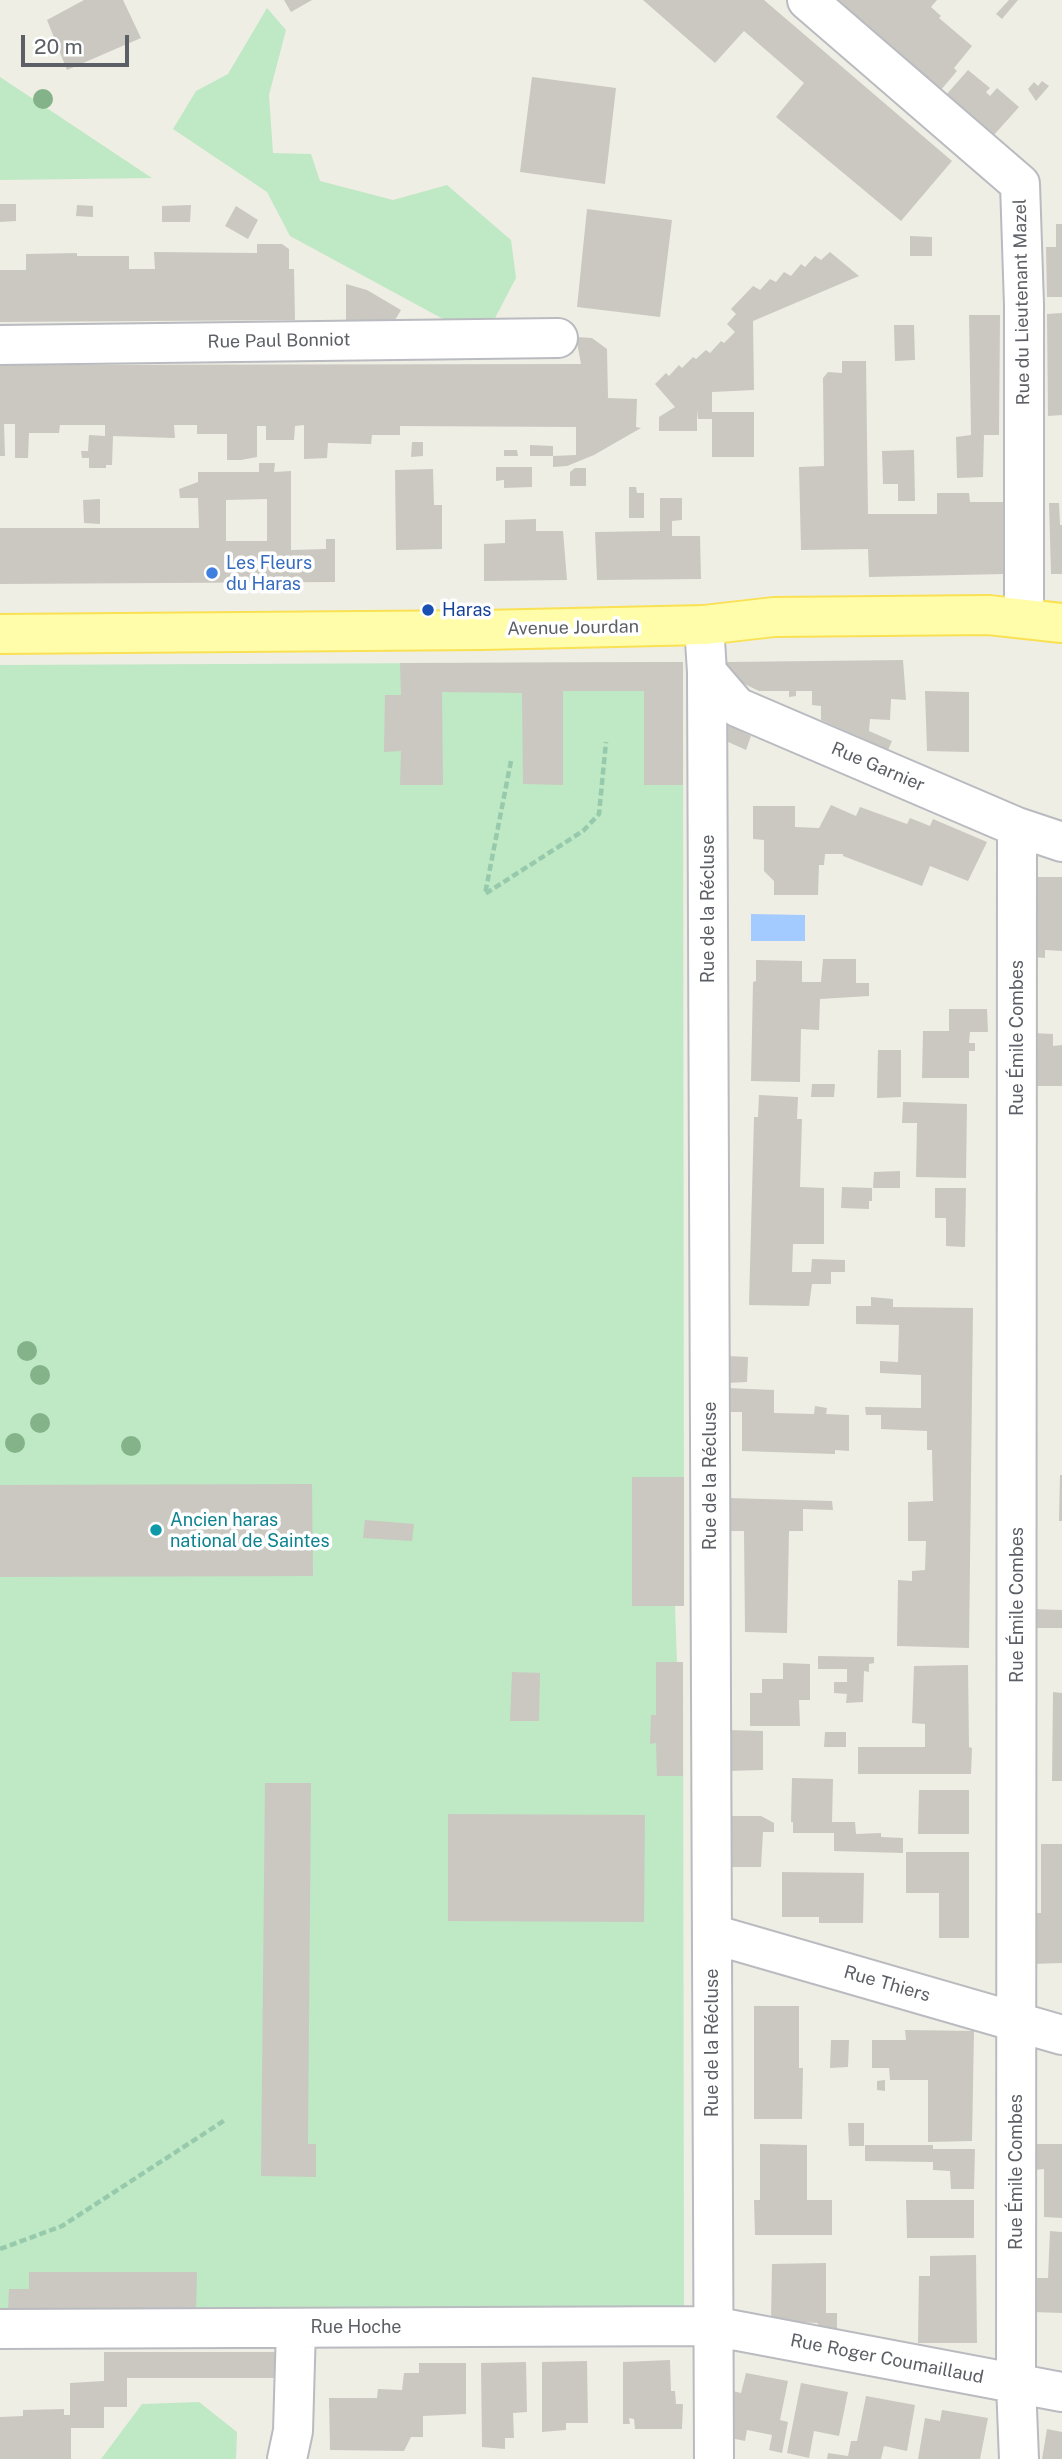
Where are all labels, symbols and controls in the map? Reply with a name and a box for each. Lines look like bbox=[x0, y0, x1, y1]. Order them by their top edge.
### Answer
scale bar bbox=[24, 21, 133, 65]
text: 20 m bbox=[34, 34, 83, 59]
street label: Rue du Lieutenant Mazel bbox=[1009, 198, 1035, 406]
street label: Rue Paul Bonniot bbox=[207, 329, 351, 353]
place label: Les Fleurs du Haras bbox=[226, 552, 312, 594]
marker: Les Fleurs du Haras bbox=[204, 565, 220, 581]
place label: Haras bbox=[442, 599, 491, 621]
marker: Haras bbox=[420, 602, 436, 618]
street label: Avenue Jourdan bbox=[507, 616, 639, 640]
street label: Rue Garnier bbox=[828, 738, 928, 796]
street label: Rue de la Récluse bbox=[697, 835, 719, 983]
street label: Rue Émile Combes bbox=[1006, 960, 1028, 1116]
street label: Rue de la Récluse bbox=[699, 1402, 721, 1550]
place label: Ancien haras national de Saintes bbox=[170, 1509, 330, 1552]
marker: Ancien haras national de Saintes bbox=[148, 1522, 164, 1538]
street label: Rue Émile Combes bbox=[1006, 1527, 1028, 1683]
street label: Rue Thiers bbox=[841, 1961, 933, 2007]
street label: Rue de la Récluse bbox=[701, 1969, 723, 2117]
street label: Rue Émile Combes bbox=[1005, 2094, 1027, 2250]
street label: Rue Hoche bbox=[310, 2316, 402, 2338]
street label: Rue Roger Coumaillaud bbox=[789, 2330, 985, 2388]

